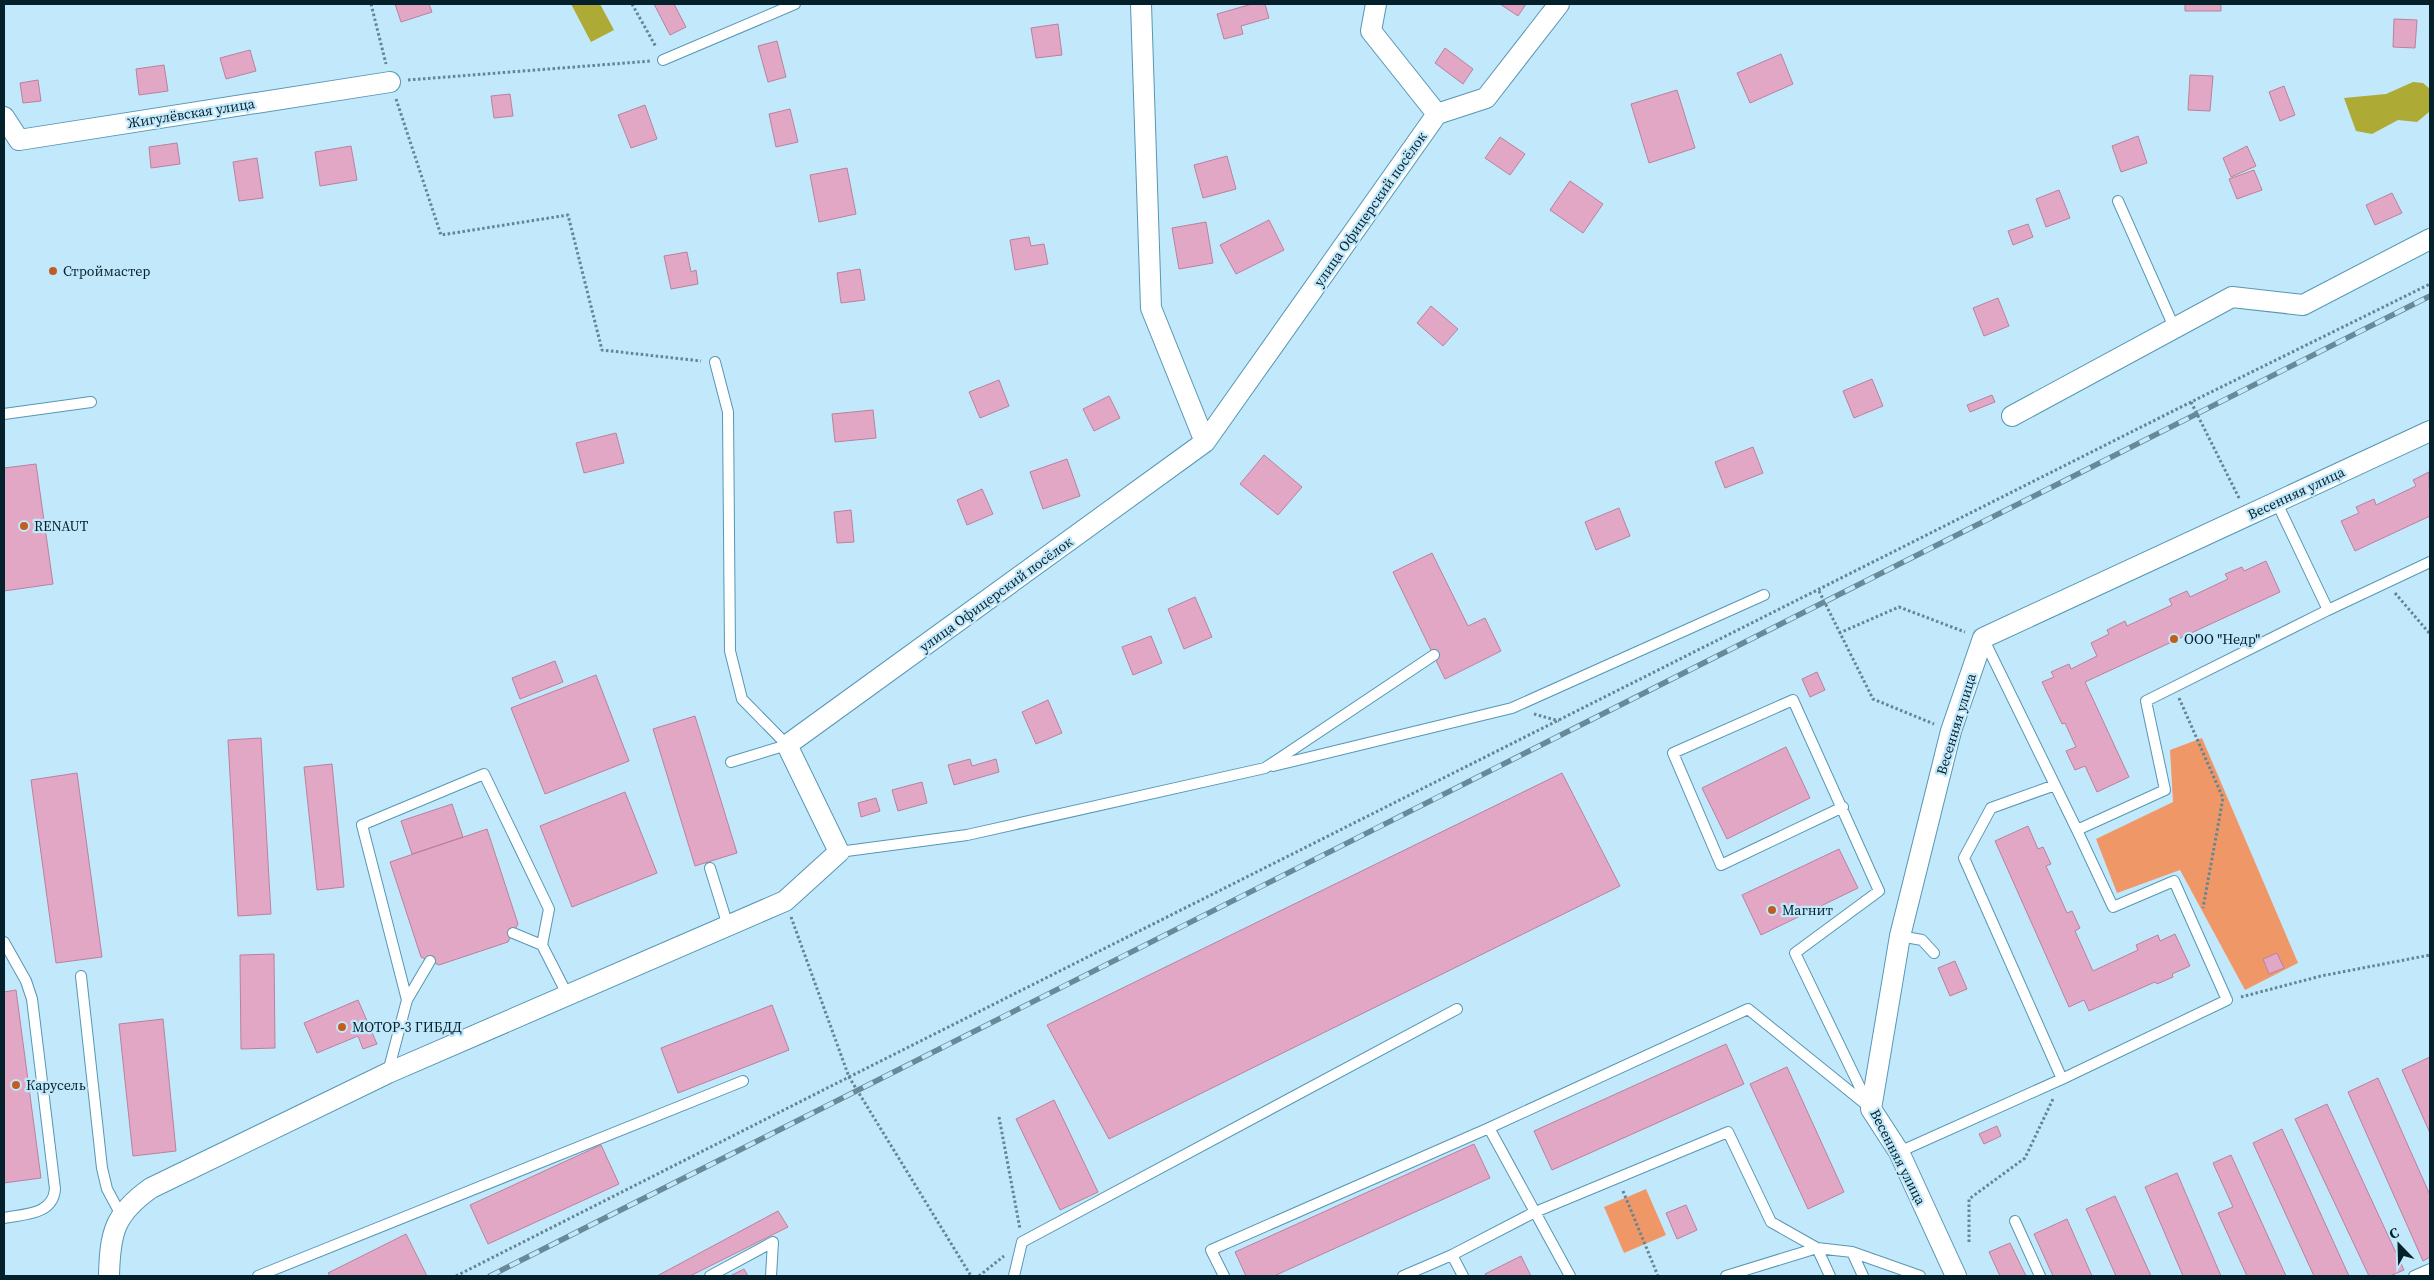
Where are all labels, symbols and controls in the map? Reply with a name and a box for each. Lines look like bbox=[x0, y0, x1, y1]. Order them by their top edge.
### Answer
street label: Жигулёвская улица bbox=[126, 93, 257, 133]
street label: улица Офицерский посёлок bbox=[1309, 127, 1431, 291]
place label: Строймастер bbox=[63, 261, 150, 281]
marker: Строймастер bbox=[47, 265, 59, 277]
street label: Весенняя улица bbox=[2244, 461, 2349, 524]
place label: RENAUT bbox=[34, 516, 89, 536]
marker: RENAUT bbox=[18, 520, 30, 532]
street label: улица Офицерский посёлок bbox=[915, 531, 1077, 656]
place label: ООО "Недр" bbox=[2184, 629, 2260, 649]
marker: ООО "Недр" bbox=[2168, 633, 2180, 645]
street label: Весенняя улица bbox=[1931, 670, 1981, 777]
place label: Магнит bbox=[1782, 900, 1833, 920]
marker: Магнит bbox=[1766, 904, 1778, 916]
place label: МОТОР-3 ГИБДД bbox=[352, 1017, 462, 1037]
marker: МОТОР-3 ГИБДД bbox=[336, 1021, 348, 1033]
place label: Карусель bbox=[26, 1075, 86, 1095]
marker: Карусель bbox=[10, 1079, 22, 1091]
street label: Весенняя улица bbox=[1865, 1106, 1931, 1209]
north arrow bbox=[2374, 1220, 2424, 1270]
text: С bbox=[2386, 1222, 2402, 1244]

